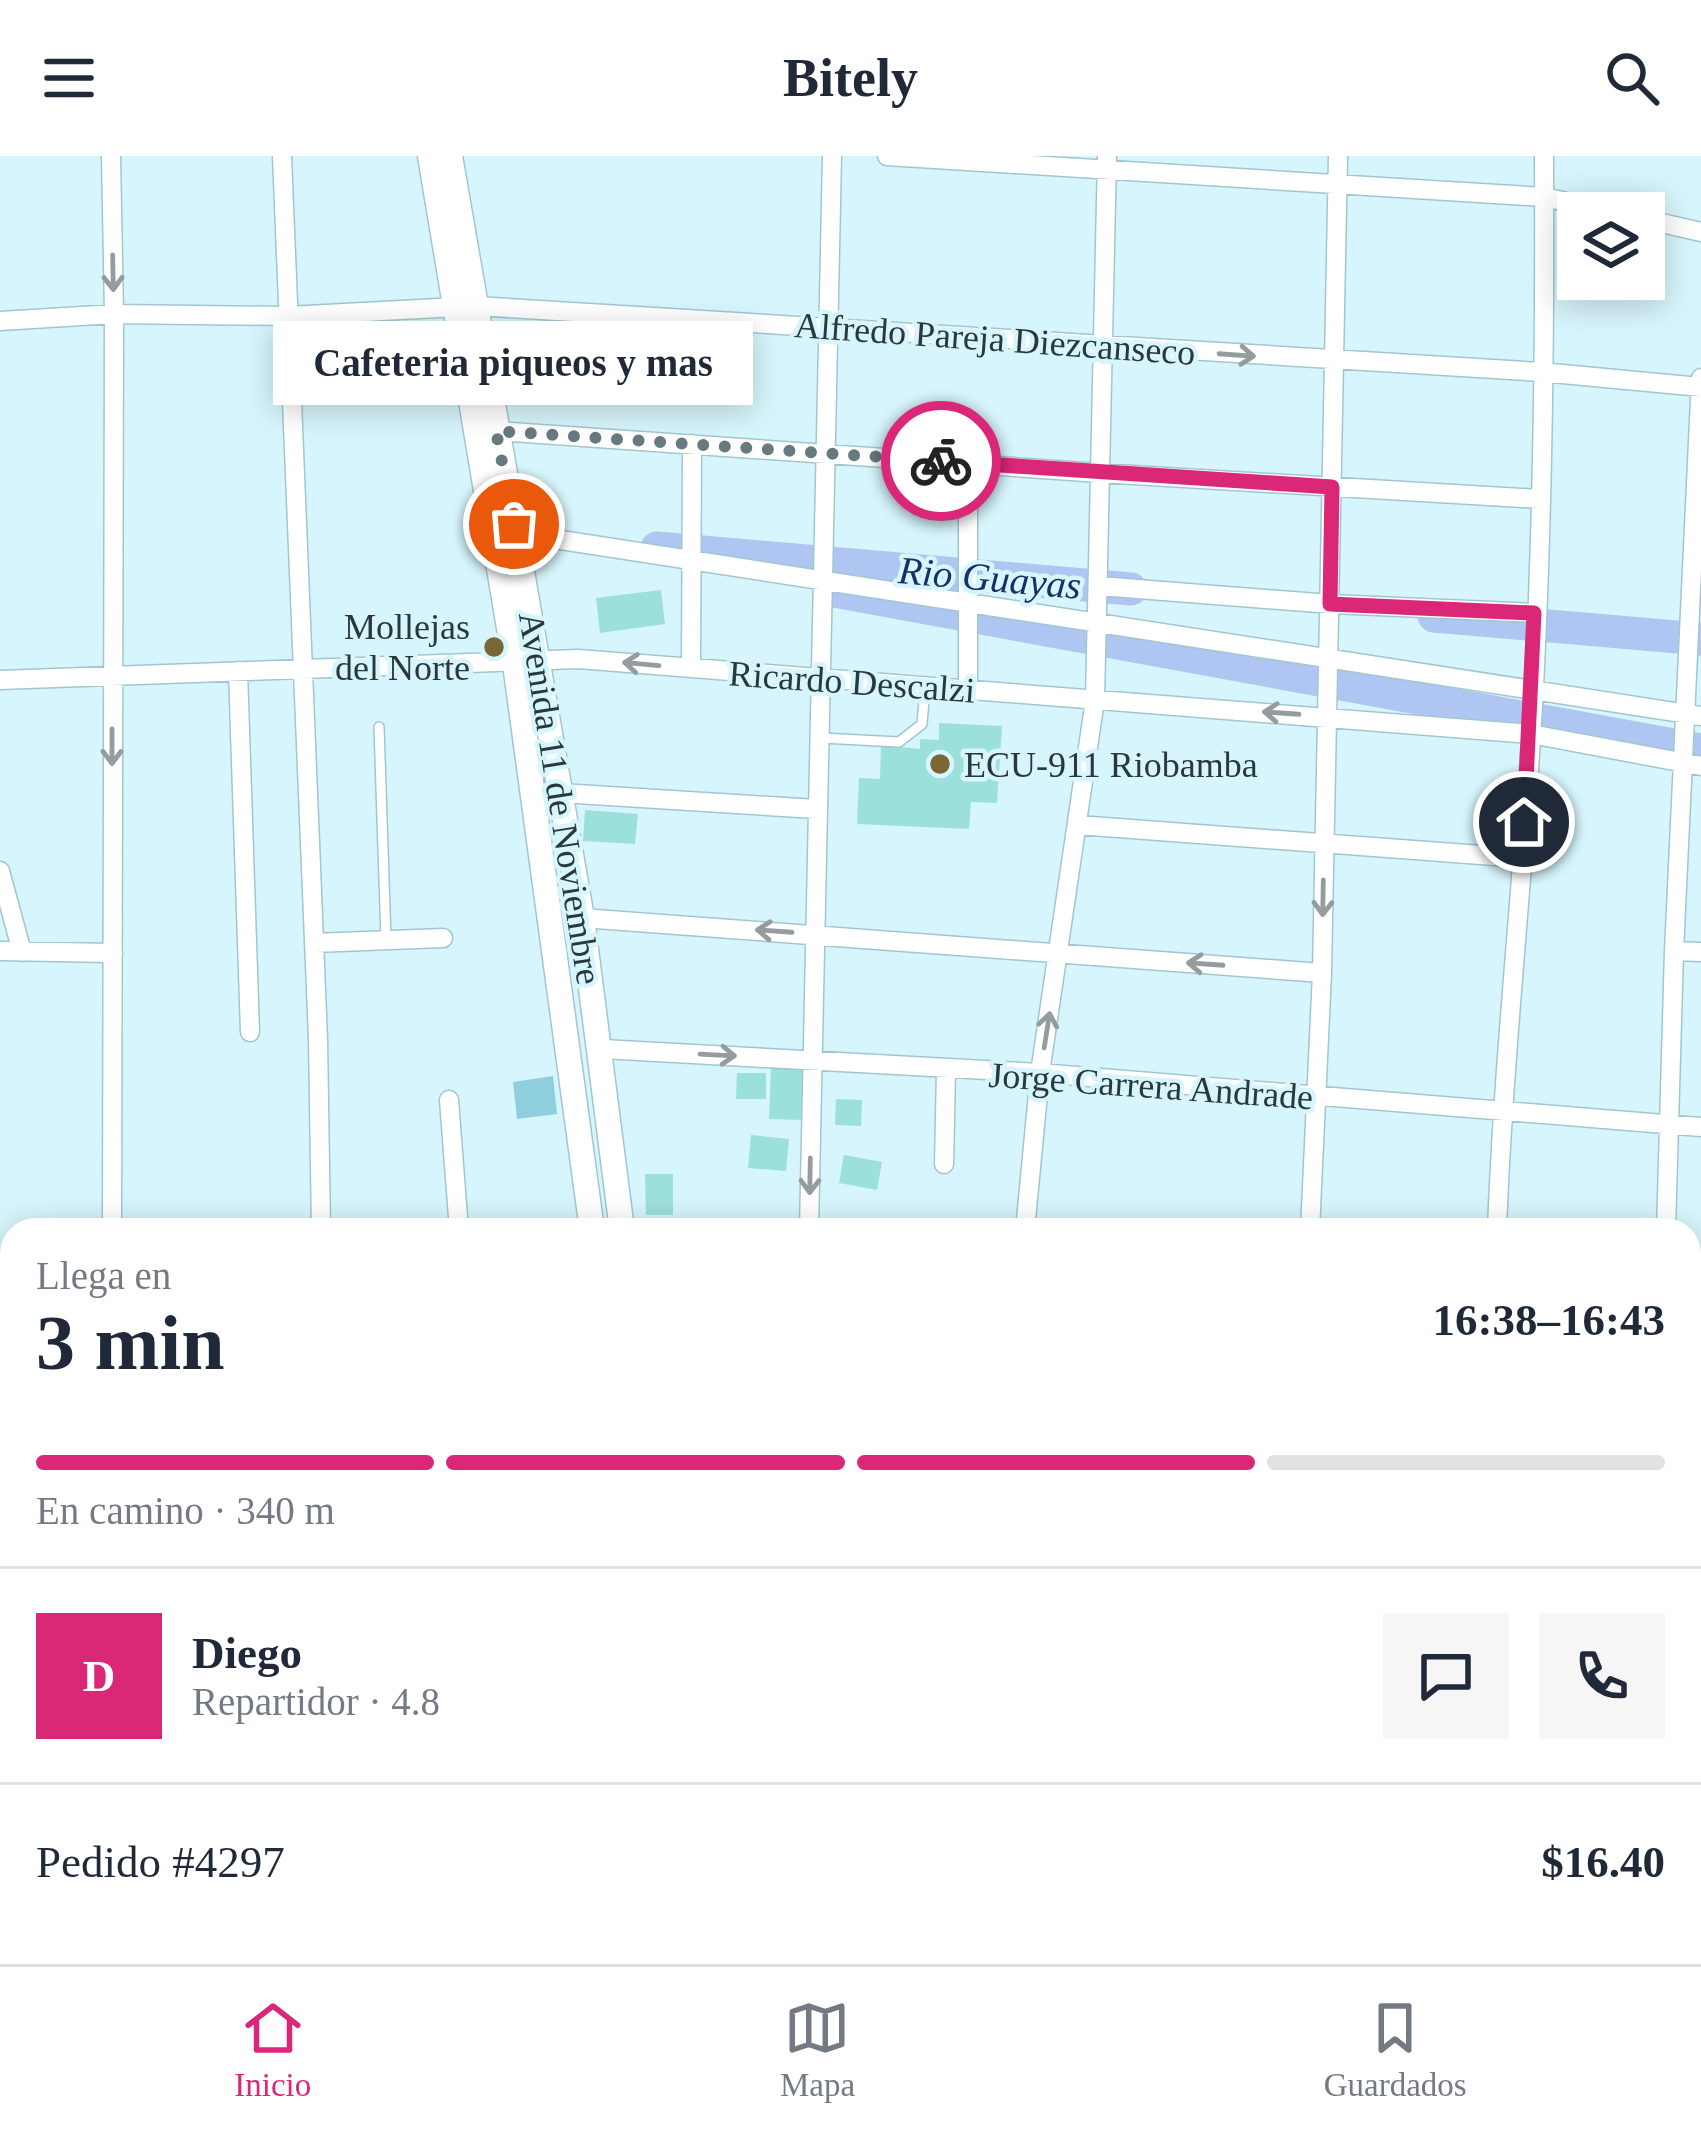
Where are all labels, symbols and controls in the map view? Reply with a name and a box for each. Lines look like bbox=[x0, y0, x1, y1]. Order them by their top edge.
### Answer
icon: menu bbox=[36, 45, 102, 111]
icon: search bbox=[1599, 45, 1665, 111]
text: Bitely bbox=[783, 48, 918, 108]
map controls bbox=[1557, 192, 1665, 300]
button: layers bbox=[1557, 192, 1665, 300]
one-way arrow bbox=[101, 253, 124, 292]
street label: Alfredo Pareja Diezcanseco bbox=[793, 305, 1197, 373]
callout: Cafeteria piqueos y mas bbox=[274, 320, 754, 404]
text: Cafeteria piqueos y mas bbox=[313, 341, 713, 384]
one-way arrow bbox=[1217, 343, 1256, 366]
courier bbox=[881, 401, 1001, 521]
icon: bike bbox=[908, 428, 974, 494]
pin bbox=[463, 473, 565, 575]
icon: bag bbox=[481, 491, 547, 557]
water label: Rio Guayas bbox=[896, 548, 1083, 608]
place label: Mollejas del Norte bbox=[335, 607, 470, 688]
street label: Avenida 11 de Noviembre bbox=[511, 609, 609, 987]
marker: Mollejas del Norte bbox=[481, 634, 507, 660]
one-way arrow bbox=[622, 653, 661, 676]
street label: Ricardo Descalzi bbox=[727, 653, 976, 711]
one-way arrow bbox=[1262, 702, 1301, 725]
one-way arrow bbox=[101, 727, 123, 766]
place label: ECU-911 Riobamba bbox=[964, 745, 1258, 785]
marker: ECU-911 Riobamba bbox=[927, 751, 953, 777]
pin bbox=[1473, 771, 1575, 873]
icon: home bbox=[1491, 789, 1557, 855]
one-way arrow bbox=[1312, 878, 1335, 917]
one-way arrow bbox=[755, 920, 794, 943]
one-way arrow bbox=[1186, 952, 1225, 975]
one-way arrow bbox=[1036, 1012, 1059, 1051]
one-way arrow bbox=[698, 1044, 737, 1067]
street label: Jorge Carrera Andrade bbox=[987, 1055, 1315, 1117]
one-way arrow bbox=[798, 1156, 821, 1195]
text: Llega en bbox=[36, 1254, 171, 1297]
text: 16:38–16:43 bbox=[1433, 1295, 1665, 1345]
text: 3 min bbox=[36, 1299, 225, 1386]
text: En camino · 340 m bbox=[36, 1489, 335, 1532]
button: chat bbox=[1383, 1613, 1509, 1739]
button: phone bbox=[1539, 1613, 1665, 1739]
text: Diego bbox=[192, 1628, 302, 1678]
text: D bbox=[83, 1651, 115, 1701]
text: Repartidor · 4.8 bbox=[192, 1680, 440, 1723]
text: Pedido #4297 bbox=[36, 1837, 285, 1887]
text: $16.40 bbox=[1541, 1837, 1665, 1887]
tab: Inicio bbox=[234, 1995, 311, 2104]
tab: Mapa bbox=[780, 1995, 855, 2104]
tab: Guardados bbox=[1324, 1995, 1467, 2104]

